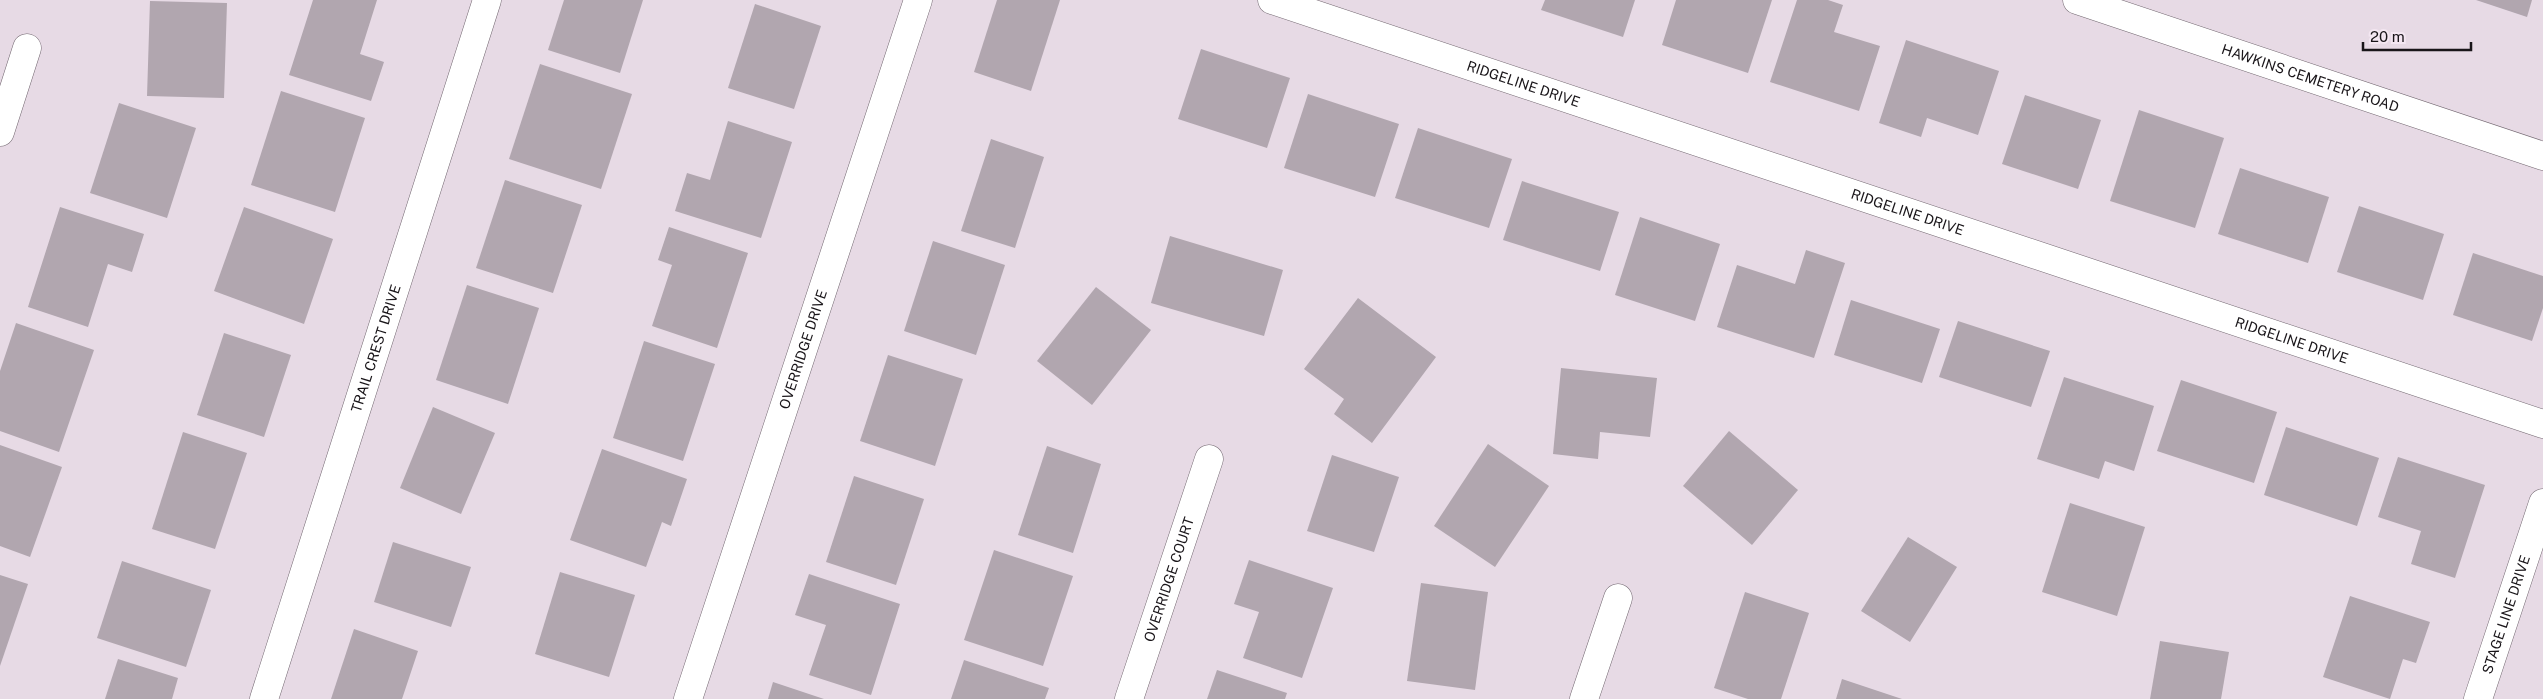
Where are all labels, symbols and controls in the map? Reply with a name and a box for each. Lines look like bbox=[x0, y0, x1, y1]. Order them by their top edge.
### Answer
scale bar bbox=[2363, 20, 2470, 52]
text: 20 m bbox=[2370, 28, 2405, 45]
street label: HAWKINS CEMETERY ROAD bbox=[2220, 41, 2401, 115]
street label: RIDGELINE DRIVE bbox=[1465, 58, 1582, 110]
street label: RIDGELINE DRIVE bbox=[1849, 186, 1966, 238]
street label: TRAIL CREST DRIVE bbox=[348, 282, 404, 414]
street label: OVERRIDGE DRIVE bbox=[776, 288, 830, 411]
street label: RIDGELINE DRIVE bbox=[2233, 314, 2350, 366]
street label: OVERRIDGE COURT bbox=[1141, 515, 1197, 644]
street label: STAGE LINE DRIVE bbox=[2479, 553, 2533, 676]

